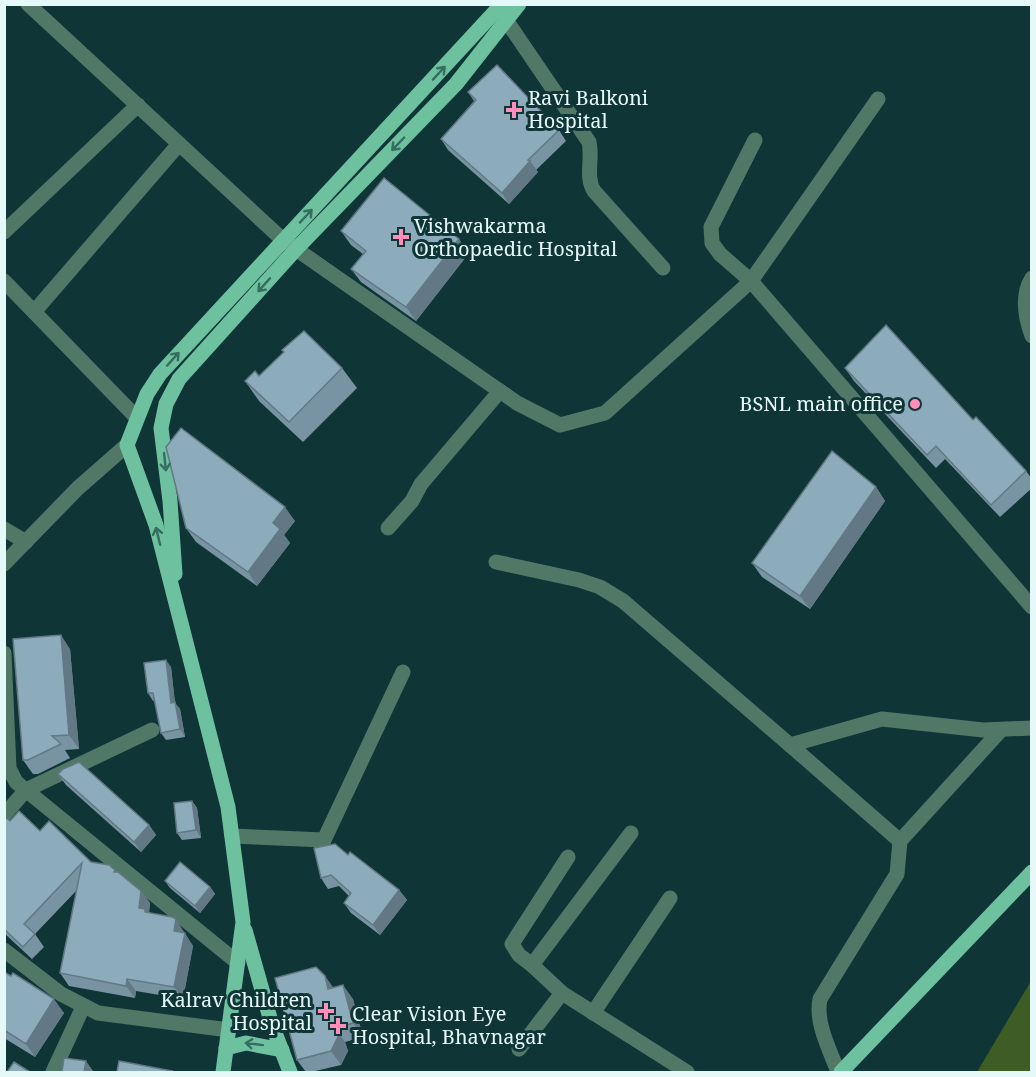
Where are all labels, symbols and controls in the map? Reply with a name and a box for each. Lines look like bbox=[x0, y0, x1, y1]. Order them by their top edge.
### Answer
one-way arrow bbox=[431, 66, 446, 81]
place label: Ravi Balkoni Hospital bbox=[528, 84, 649, 134]
marker: Ravi Balkoni Hospital bbox=[505, 101, 523, 119]
one-way arrow bbox=[391, 136, 405, 151]
one-way arrow bbox=[298, 209, 312, 224]
place label: Vishwakarma Orthopaedic Hospital bbox=[414, 212, 617, 262]
marker: Vishwakarma Orthopaedic Hospital bbox=[392, 228, 410, 246]
one-way arrow bbox=[257, 277, 271, 292]
one-way arrow bbox=[166, 352, 180, 367]
place label: BSNL main office bbox=[739, 390, 903, 417]
marker: BSNL main office bbox=[908, 397, 922, 411]
one-way arrow bbox=[160, 451, 171, 471]
one-way arrow bbox=[152, 527, 164, 546]
place label: Kalrav Children Hospital bbox=[161, 986, 312, 1036]
place label: Clear Vision Eye Hospital, Bhavnagar bbox=[352, 1000, 547, 1050]
marker: Kalrav Children Hospital bbox=[317, 1002, 335, 1020]
marker: Clear Vision Eye Hospital, Bhavnagar bbox=[329, 1017, 347, 1035]
one-way arrow bbox=[245, 1038, 265, 1049]

